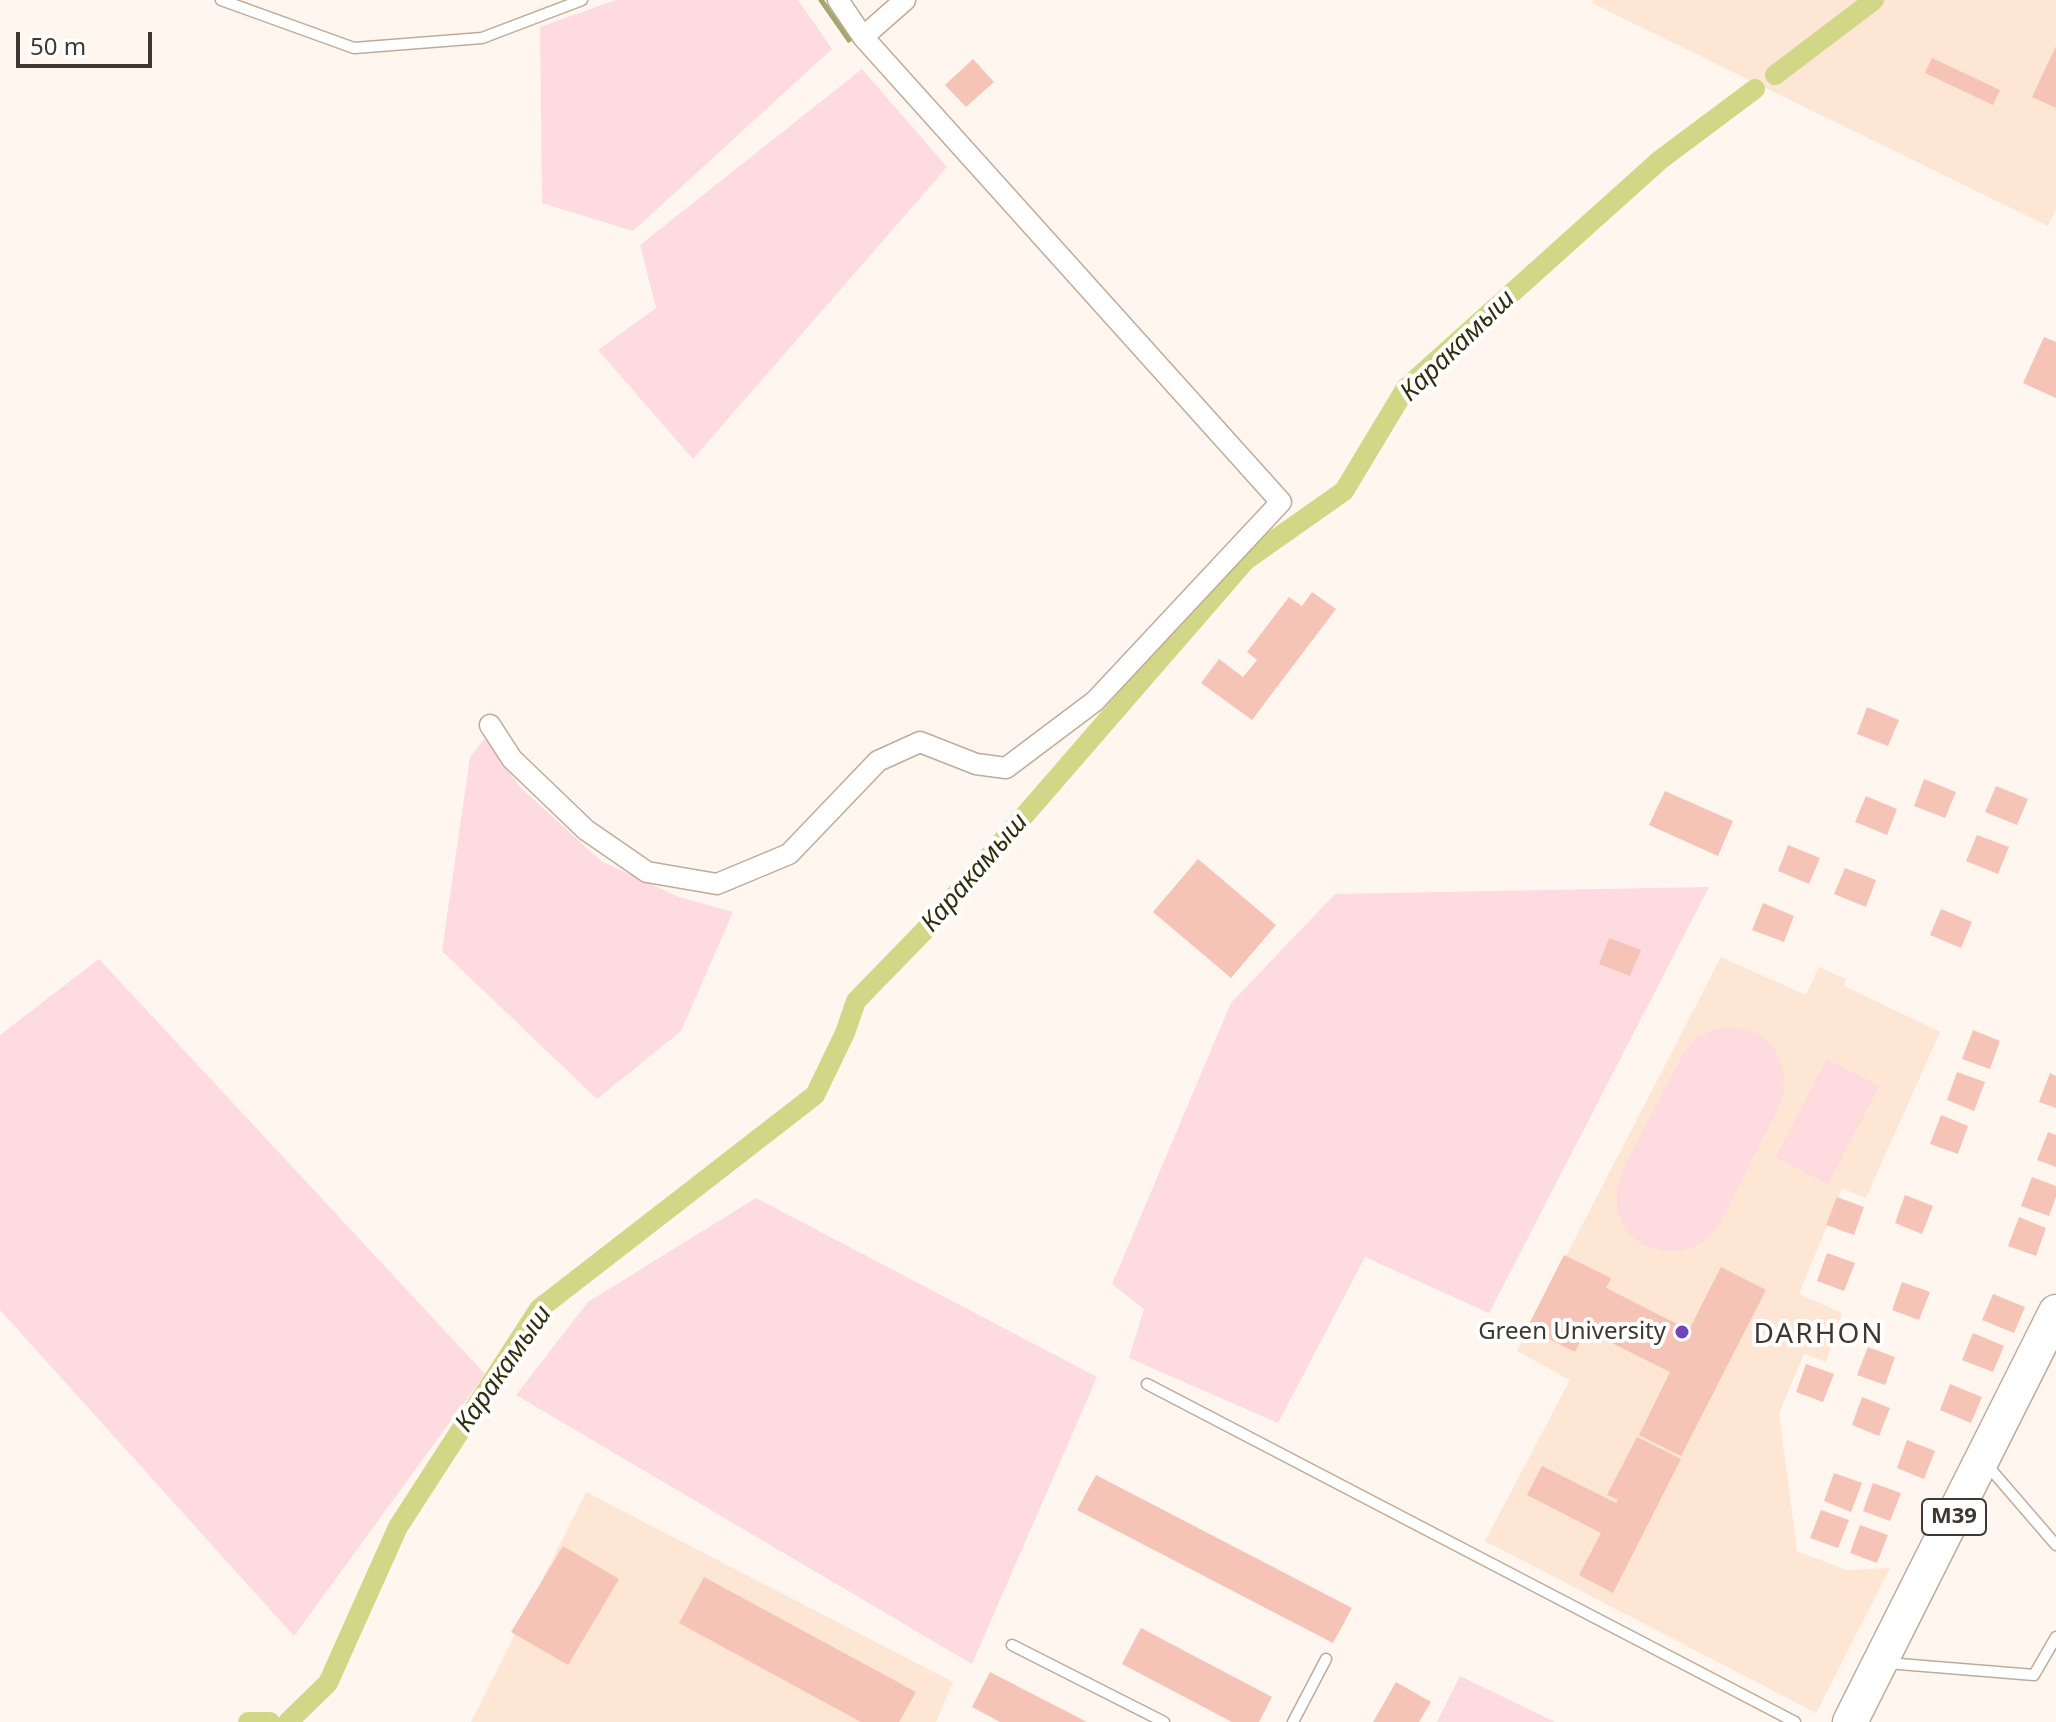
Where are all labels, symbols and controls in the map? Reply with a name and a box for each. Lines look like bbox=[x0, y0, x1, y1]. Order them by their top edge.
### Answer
scale bar bbox=[20, 16, 156, 66]
text: 50 m bbox=[30, 29, 86, 62]
water label: Каракамыш bbox=[1394, 284, 1522, 408]
water label: Каракамыш bbox=[915, 807, 1035, 939]
water label: Каракамыш bbox=[449, 1300, 559, 1438]
place label: Green University bbox=[1478, 1318, 1666, 1346]
district label: DARHON bbox=[1753, 1318, 1885, 1352]
marker: Green University bbox=[1673, 1323, 1691, 1341]
road number: M39 bbox=[1922, 1499, 1986, 1535]

